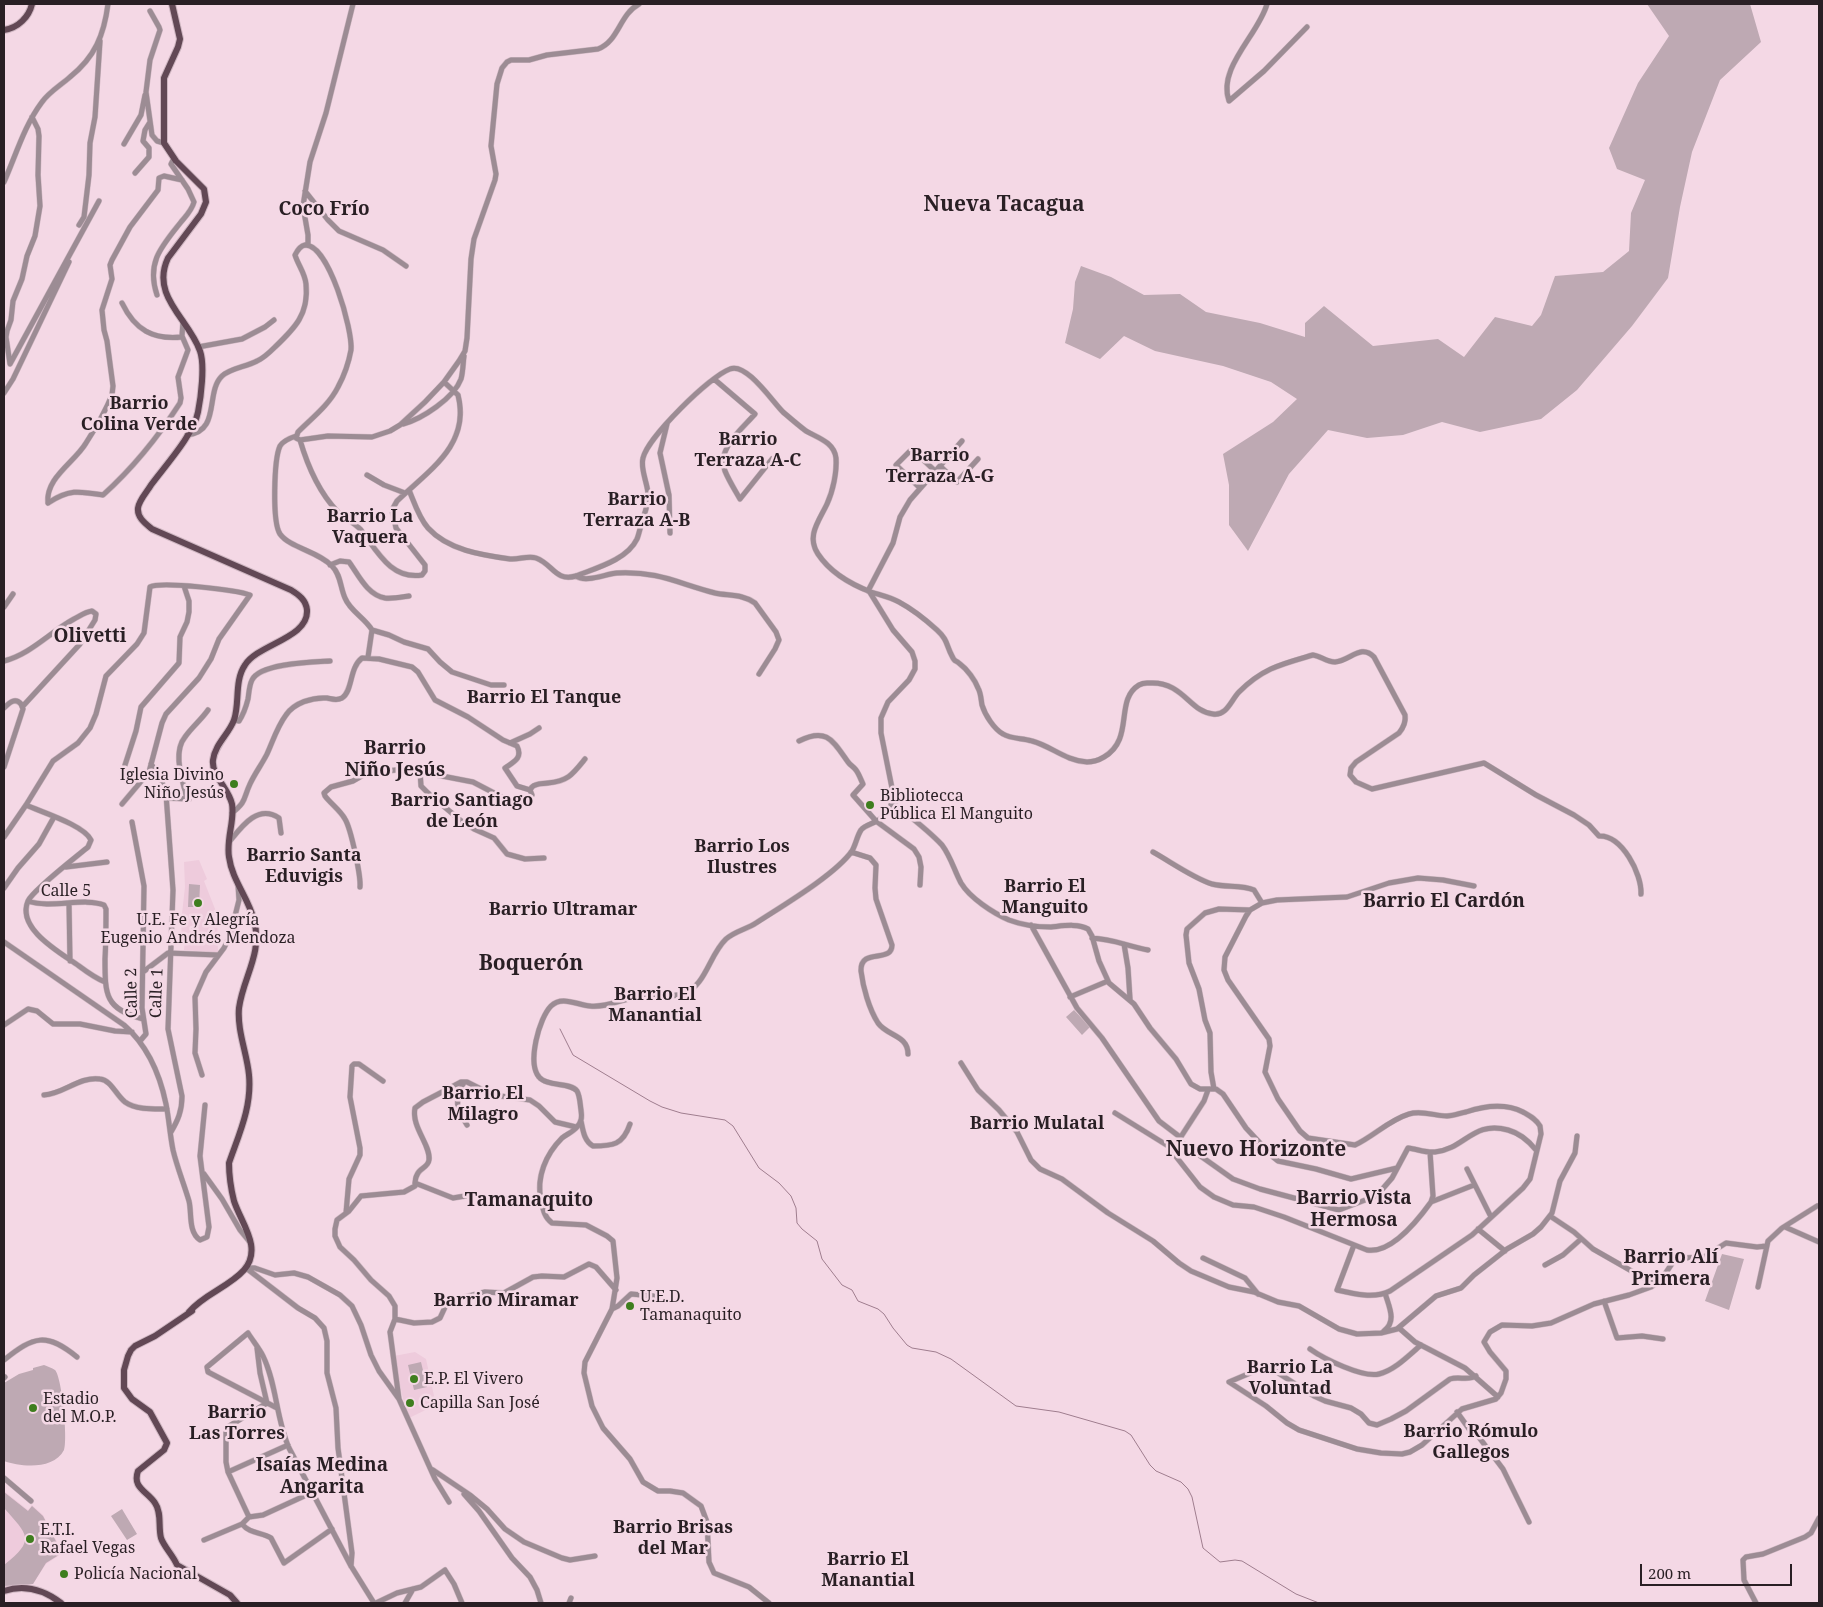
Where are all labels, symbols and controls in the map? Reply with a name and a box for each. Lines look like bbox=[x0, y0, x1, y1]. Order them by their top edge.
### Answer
district label: Nueva Tacagua bbox=[923, 192, 1085, 218]
district label: Coco Frío bbox=[278, 199, 370, 221]
district label: Barrio Colina Verde bbox=[81, 393, 197, 436]
district label: Barrio Terraza A-C bbox=[695, 429, 801, 472]
district label: Barrio Terraza A-G bbox=[886, 445, 994, 488]
district label: Barrio Terraza A-B bbox=[584, 489, 690, 532]
district label: Barrio La Vaquera bbox=[327, 506, 413, 548]
district label: Olivetti bbox=[54, 626, 126, 648]
district label: Barrio El Tanque bbox=[467, 687, 621, 709]
district label: Barrio Niño Jesús bbox=[345, 738, 445, 782]
place label: Iglesia Divino Niño Jesús bbox=[120, 765, 224, 803]
marker: Iglesia Divino Niño Jesús bbox=[228, 778, 240, 790]
place label: Bibliotecca Pública El Manguito bbox=[880, 786, 1033, 824]
district label: Barrio Santiago de León bbox=[391, 790, 533, 832]
marker: Bibliotecca Pública El Manguito bbox=[864, 799, 876, 811]
district label: Barrio Los Ilustres bbox=[694, 836, 790, 879]
district label: Barrio Santa Eduvigis bbox=[246, 845, 362, 888]
district label: Barrio El Manguito bbox=[1002, 876, 1088, 919]
street label: Calle 5 bbox=[41, 881, 91, 901]
district label: Barrio El Cardón bbox=[1363, 891, 1525, 913]
marker: U.E. Fe y Alegría Eugenio Andrés Mendoza bbox=[192, 897, 204, 909]
district label: Barrio Ultramar bbox=[489, 899, 637, 921]
place label: U.E. Fe y Alegría Eugenio Andrés Mendoza bbox=[100, 910, 296, 948]
district label: Boquerón bbox=[479, 951, 583, 977]
street label: Calle 1 bbox=[147, 967, 167, 1019]
street label: Calle 2 bbox=[122, 968, 142, 1018]
district label: Barrio El Manantial bbox=[608, 984, 702, 1026]
district label: Barrio El Milagro bbox=[442, 1083, 524, 1126]
district label: Barrio Mulatal bbox=[970, 1113, 1104, 1135]
district label: Nuevo Horizonte bbox=[1166, 1137, 1346, 1163]
district label: Barrio Vista Hermosa bbox=[1296, 1188, 1412, 1232]
district label: Tamanaquito bbox=[465, 1190, 593, 1212]
district label: Barrio Alí Primera bbox=[1623, 1247, 1719, 1291]
place label: U.E.D. Tamanaquito bbox=[640, 1287, 742, 1325]
district label: Barrio Miramar bbox=[433, 1290, 579, 1312]
marker: U.E.D. Tamanaquito bbox=[624, 1300, 636, 1312]
district label: Barrio La Voluntad bbox=[1247, 1357, 1333, 1400]
place label: E.P. El Vivero bbox=[424, 1369, 523, 1389]
marker: E.P. El Vivero bbox=[408, 1373, 420, 1385]
place label: Estadio del M.O.P. bbox=[43, 1389, 116, 1427]
place label: Capilla San José bbox=[420, 1393, 540, 1413]
marker: Capilla San José bbox=[404, 1397, 416, 1409]
marker: Estadio del M.O.P. bbox=[27, 1402, 39, 1414]
district label: Barrio Las Torres bbox=[189, 1402, 285, 1445]
district label: Barrio Rómulo Gallegos bbox=[1404, 1421, 1538, 1464]
district label: Isaías Medina Angarita bbox=[256, 1455, 388, 1499]
district label: Barrio Brisas del Mar bbox=[613, 1517, 733, 1560]
place label: E.T.I. Rafael Vegas bbox=[40, 1520, 135, 1558]
marker: E.T.I. Rafael Vegas bbox=[24, 1533, 36, 1545]
district label: Barrio El Manantial bbox=[821, 1549, 915, 1592]
scale bar bbox=[1643, 1554, 1796, 1586]
text: 200 m bbox=[1648, 1563, 1691, 1583]
place label: Policía Nacional bbox=[74, 1564, 197, 1584]
marker: Policía Nacional bbox=[58, 1568, 70, 1580]

